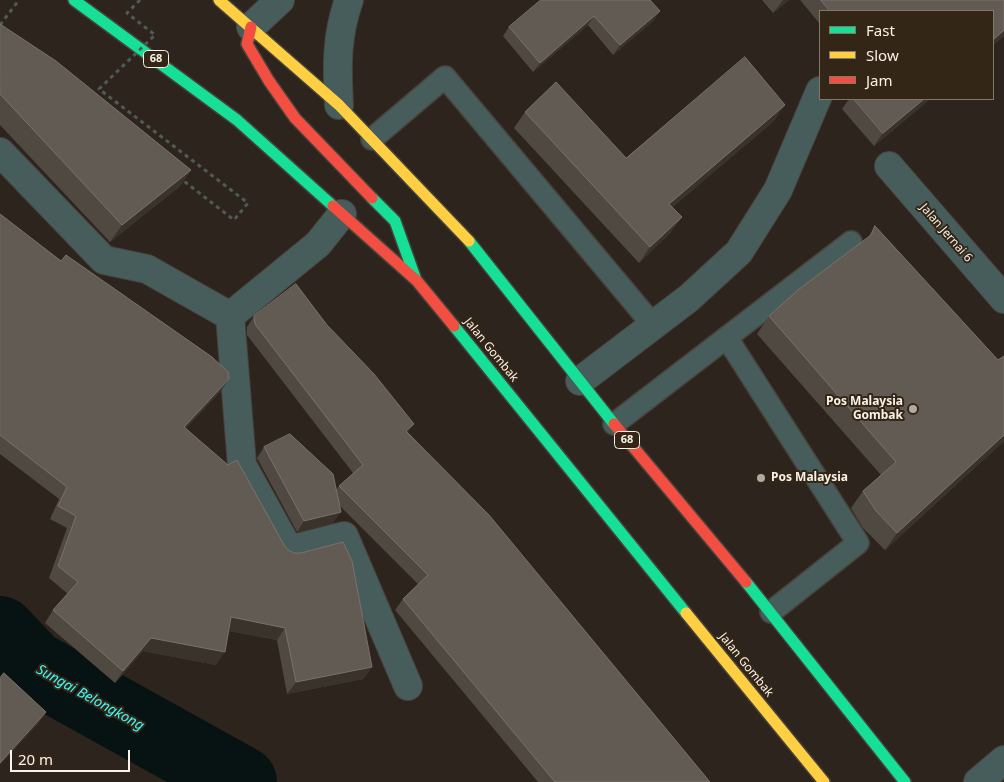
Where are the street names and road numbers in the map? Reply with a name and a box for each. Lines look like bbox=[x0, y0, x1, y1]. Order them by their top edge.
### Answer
road number: 68 bbox=[144, 51, 168, 68]
street label: Jalan Jernai 6 bbox=[917, 201, 975, 265]
street label: Jalan Gombak bbox=[461, 315, 521, 385]
road number: 68 bbox=[614, 432, 640, 448]
street label: Jalan Gombak bbox=[716, 630, 776, 700]

